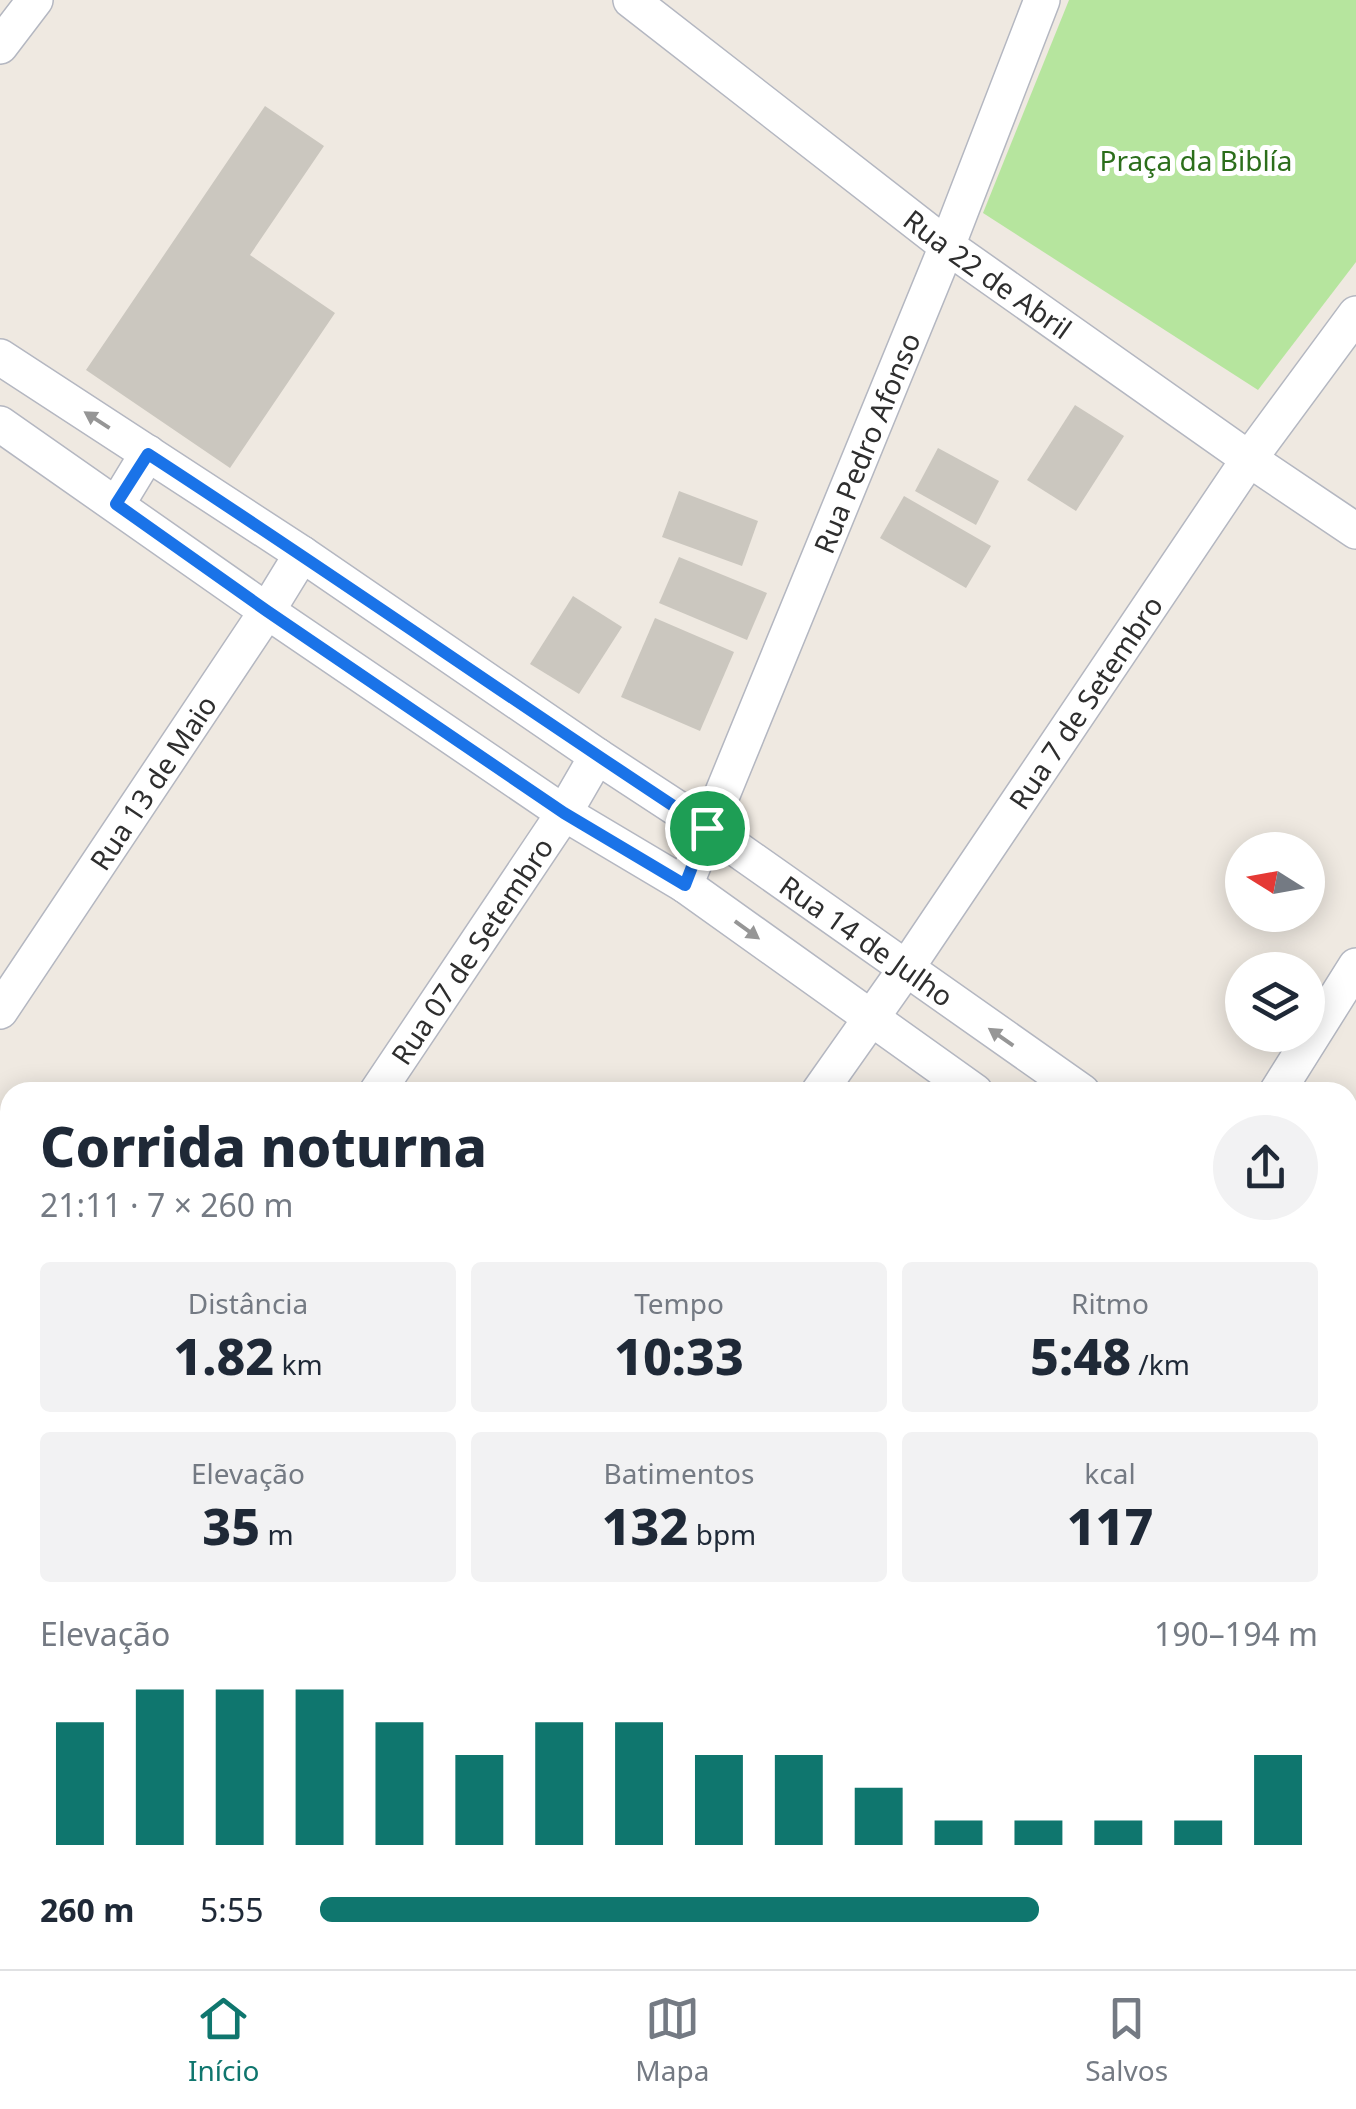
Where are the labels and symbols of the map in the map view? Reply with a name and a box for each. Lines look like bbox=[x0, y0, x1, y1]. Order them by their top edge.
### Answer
park label: Praça da Biblía bbox=[1099, 141, 1293, 179]
street label: Rua 22 de Abril bbox=[896, 200, 1080, 347]
street label: Rua Pedro Afonso bbox=[804, 327, 929, 559]
one-way arrow bbox=[83, 412, 111, 430]
street label: Rua 7 de Setembro bbox=[1000, 588, 1171, 817]
street label: Rua 13 de Maio bbox=[81, 687, 225, 877]
pin bbox=[665, 786, 750, 871]
street label: Rua 07 de Setembro bbox=[382, 830, 561, 1072]
north arrow bbox=[1225, 832, 1325, 932]
street label: Rua 14 de Julho bbox=[773, 866, 961, 1015]
one-way arrow bbox=[734, 920, 760, 939]
one-way arrow bbox=[988, 1028, 1015, 1047]

